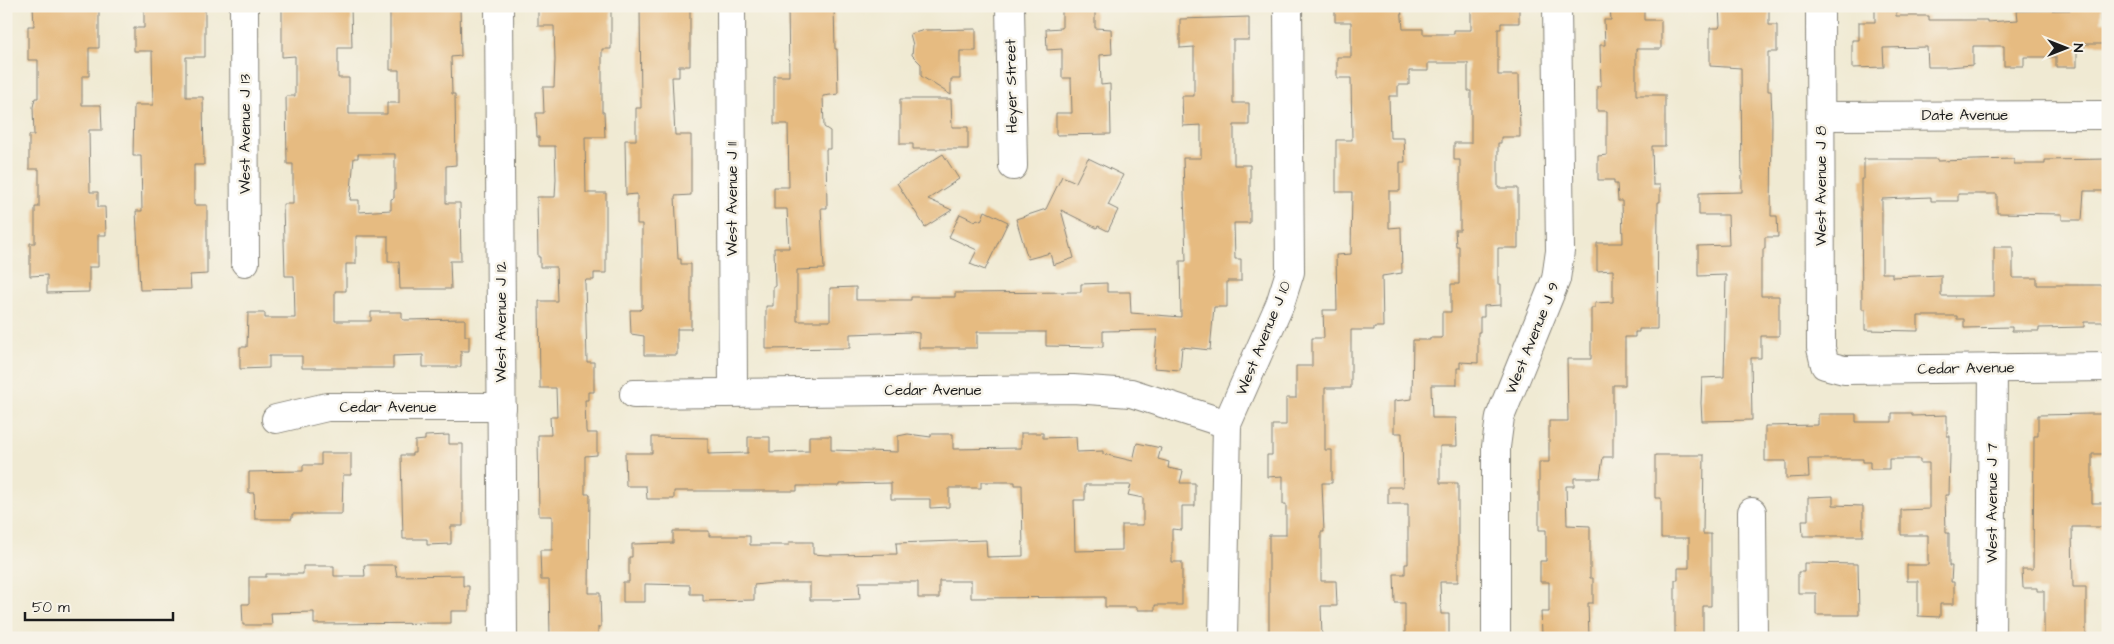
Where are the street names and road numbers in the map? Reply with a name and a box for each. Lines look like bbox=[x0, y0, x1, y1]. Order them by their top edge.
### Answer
street label: Heyer Street bbox=[1000, 39, 1024, 133]
street label: West Avenue J 13 bbox=[235, 74, 256, 194]
street label: Date Avenue bbox=[1922, 105, 2008, 126]
street label: West Avenue J 8 bbox=[1811, 126, 1832, 246]
street label: West Avenue J 11 bbox=[722, 142, 743, 256]
street label: West Avenue J 12 bbox=[491, 261, 512, 383]
street label: West Avenue J 10 bbox=[1231, 277, 1296, 399]
street label: West Avenue J 9 bbox=[1500, 279, 1564, 397]
street label: Cedar Avenue bbox=[1917, 357, 2015, 380]
street label: Cedar Avenue bbox=[884, 380, 982, 401]
street label: Cedar Avenue bbox=[339, 397, 437, 418]
street label: West Avenue J 7 bbox=[1982, 443, 2003, 563]

